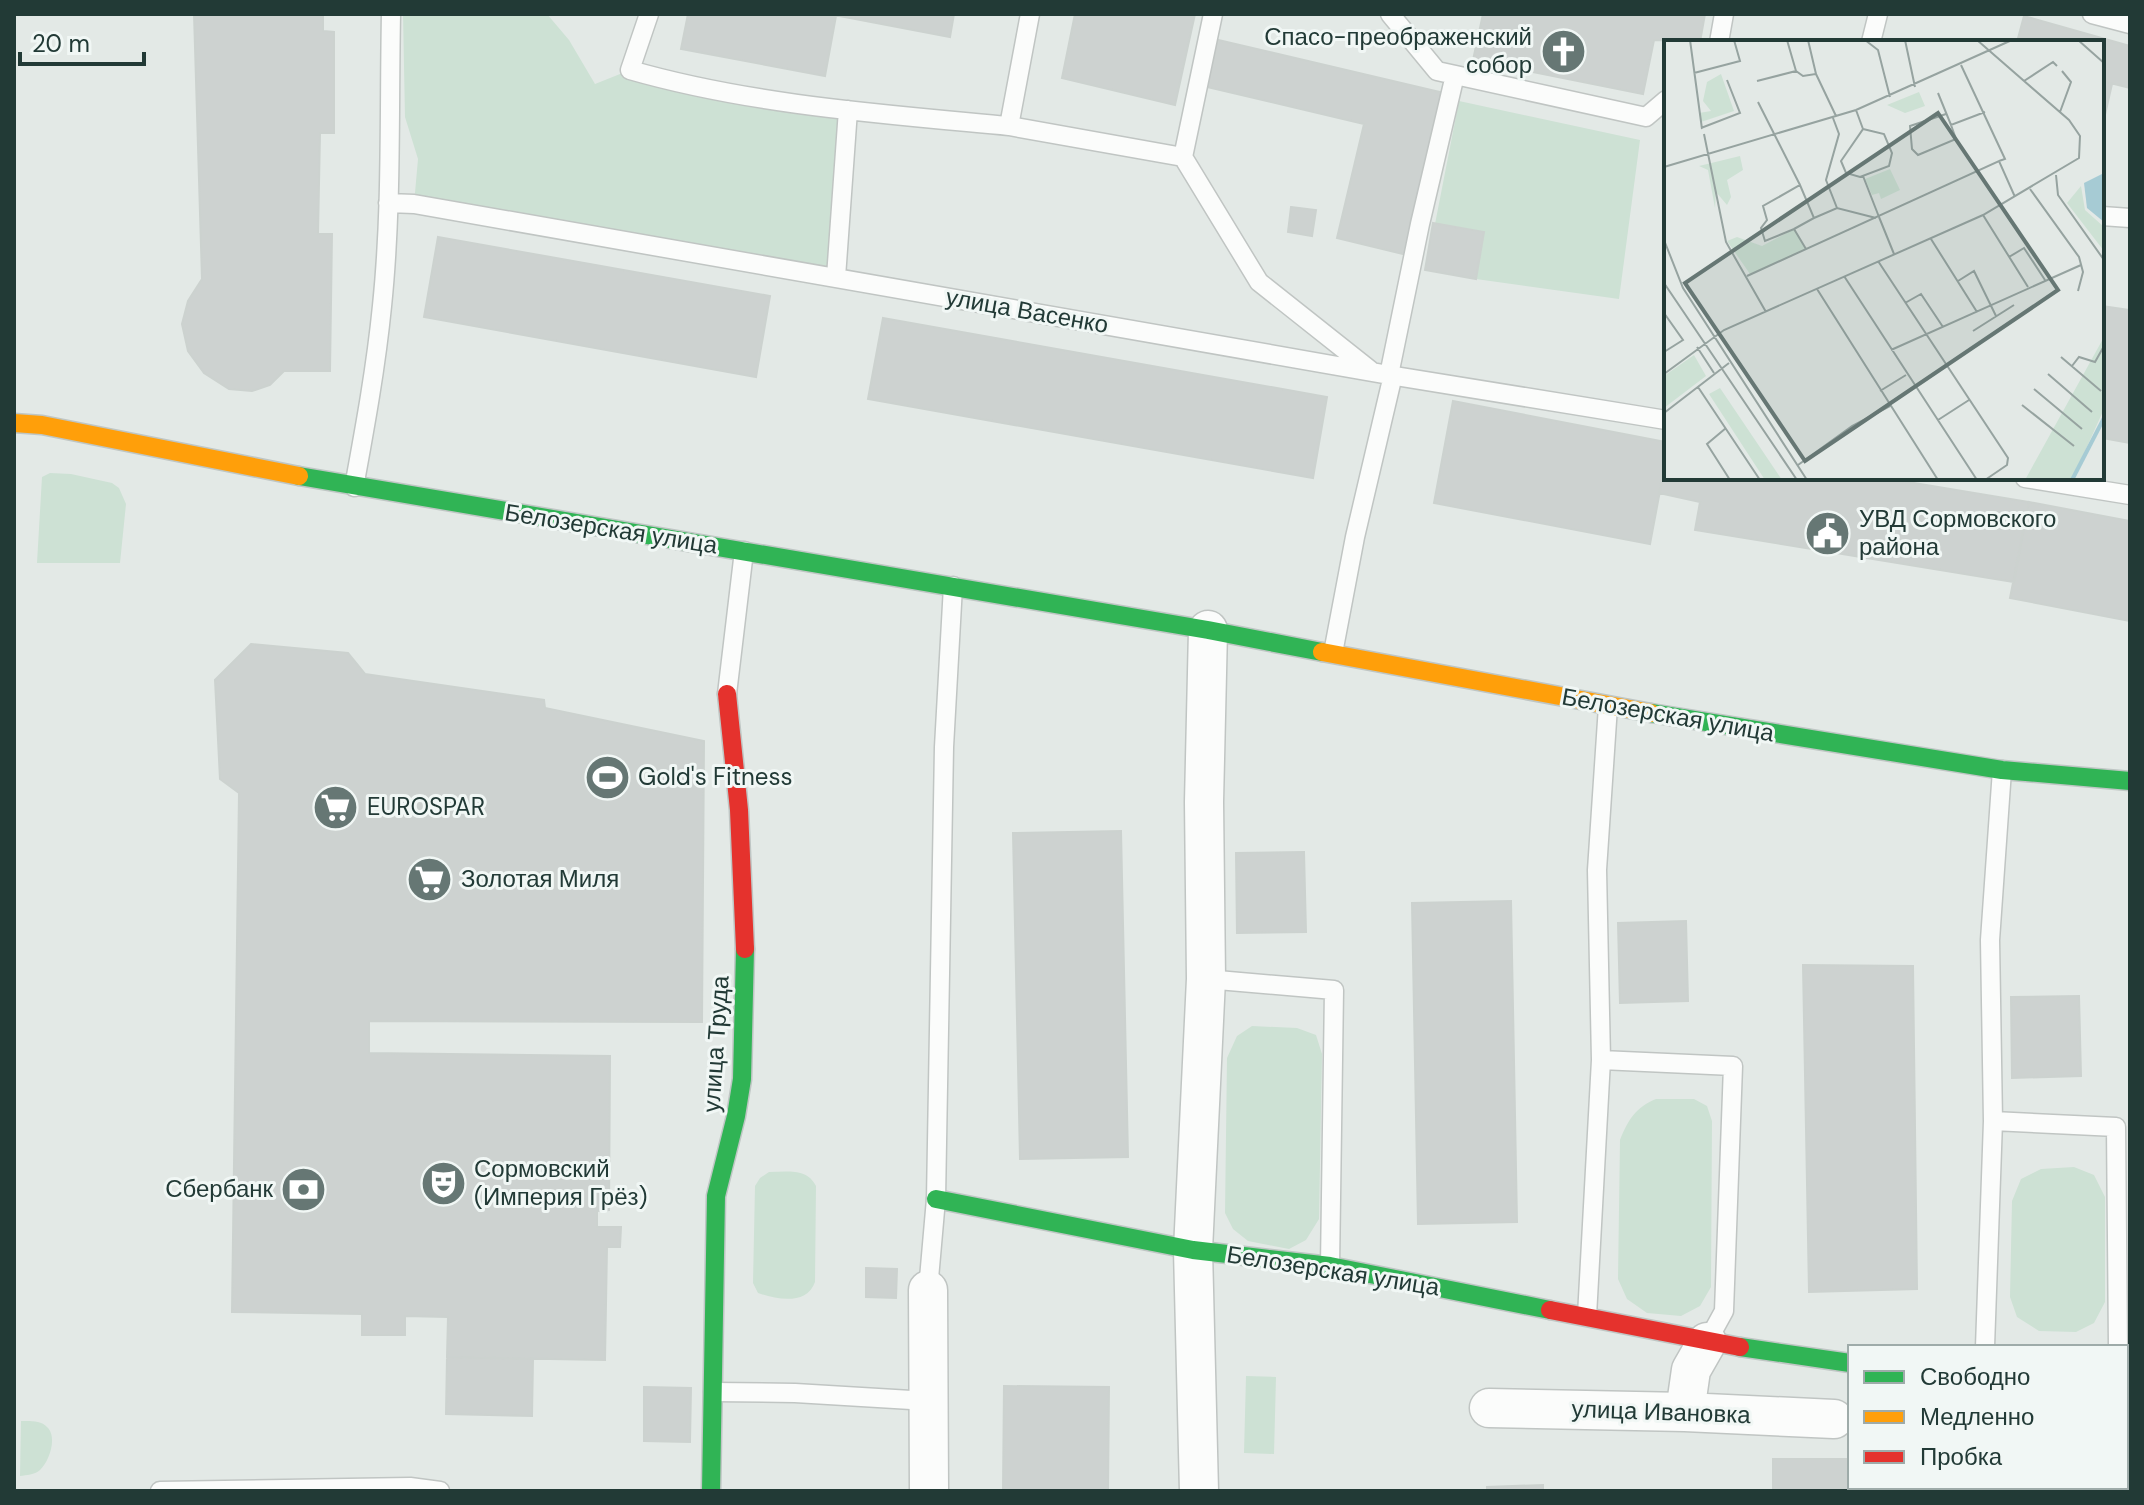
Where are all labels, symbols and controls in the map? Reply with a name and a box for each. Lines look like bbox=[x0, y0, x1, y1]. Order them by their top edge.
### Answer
scale bar bbox=[20, 16, 144, 66]
place label: Спасо-преображенский собор bbox=[1264, 21, 1532, 80]
church icon: Спасо-преображенский собор bbox=[1539, 27, 1587, 75]
text: 20 m bbox=[32, 28, 90, 59]
inset map bbox=[1664, 40, 2104, 480]
street label: улица Васенко bbox=[943, 281, 1111, 340]
street label: Белозерская улица bbox=[503, 496, 720, 561]
place label: УВД Сормовского района bbox=[1859, 503, 2056, 562]
public building icon: УВД Сормовского района bbox=[1804, 509, 1852, 557]
street label: Белозерская улица bbox=[1560, 681, 1777, 749]
sports icon: Gold's Fitness bbox=[583, 753, 631, 801]
place label: Gold's Fitness bbox=[638, 761, 793, 792]
supermarket icon: EUROSPAR bbox=[312, 783, 360, 831]
place label: EUROSPAR bbox=[367, 791, 485, 822]
supermarket icon: Золотая Миля bbox=[406, 855, 454, 903]
place label: Золотая Миля bbox=[461, 863, 619, 894]
street label: улица Труда bbox=[695, 974, 736, 1114]
place label: Сормовский (Империя Грёз) bbox=[474, 1153, 647, 1212]
theatre icon: Сормовский (Империя Грёз) bbox=[419, 1159, 467, 1207]
bank icon: Сбербанк bbox=[280, 1165, 328, 1213]
place label: Сбербанк bbox=[165, 1173, 273, 1204]
street label: Белозерская улица bbox=[1225, 1238, 1442, 1303]
legend bbox=[1848, 1345, 2128, 1489]
text: Свободно bbox=[1920, 1361, 2030, 1392]
street label: улица Ивановка bbox=[1571, 1393, 1752, 1430]
text: Медленно bbox=[1920, 1401, 2034, 1432]
text: Пробка bbox=[1920, 1441, 2003, 1472]

